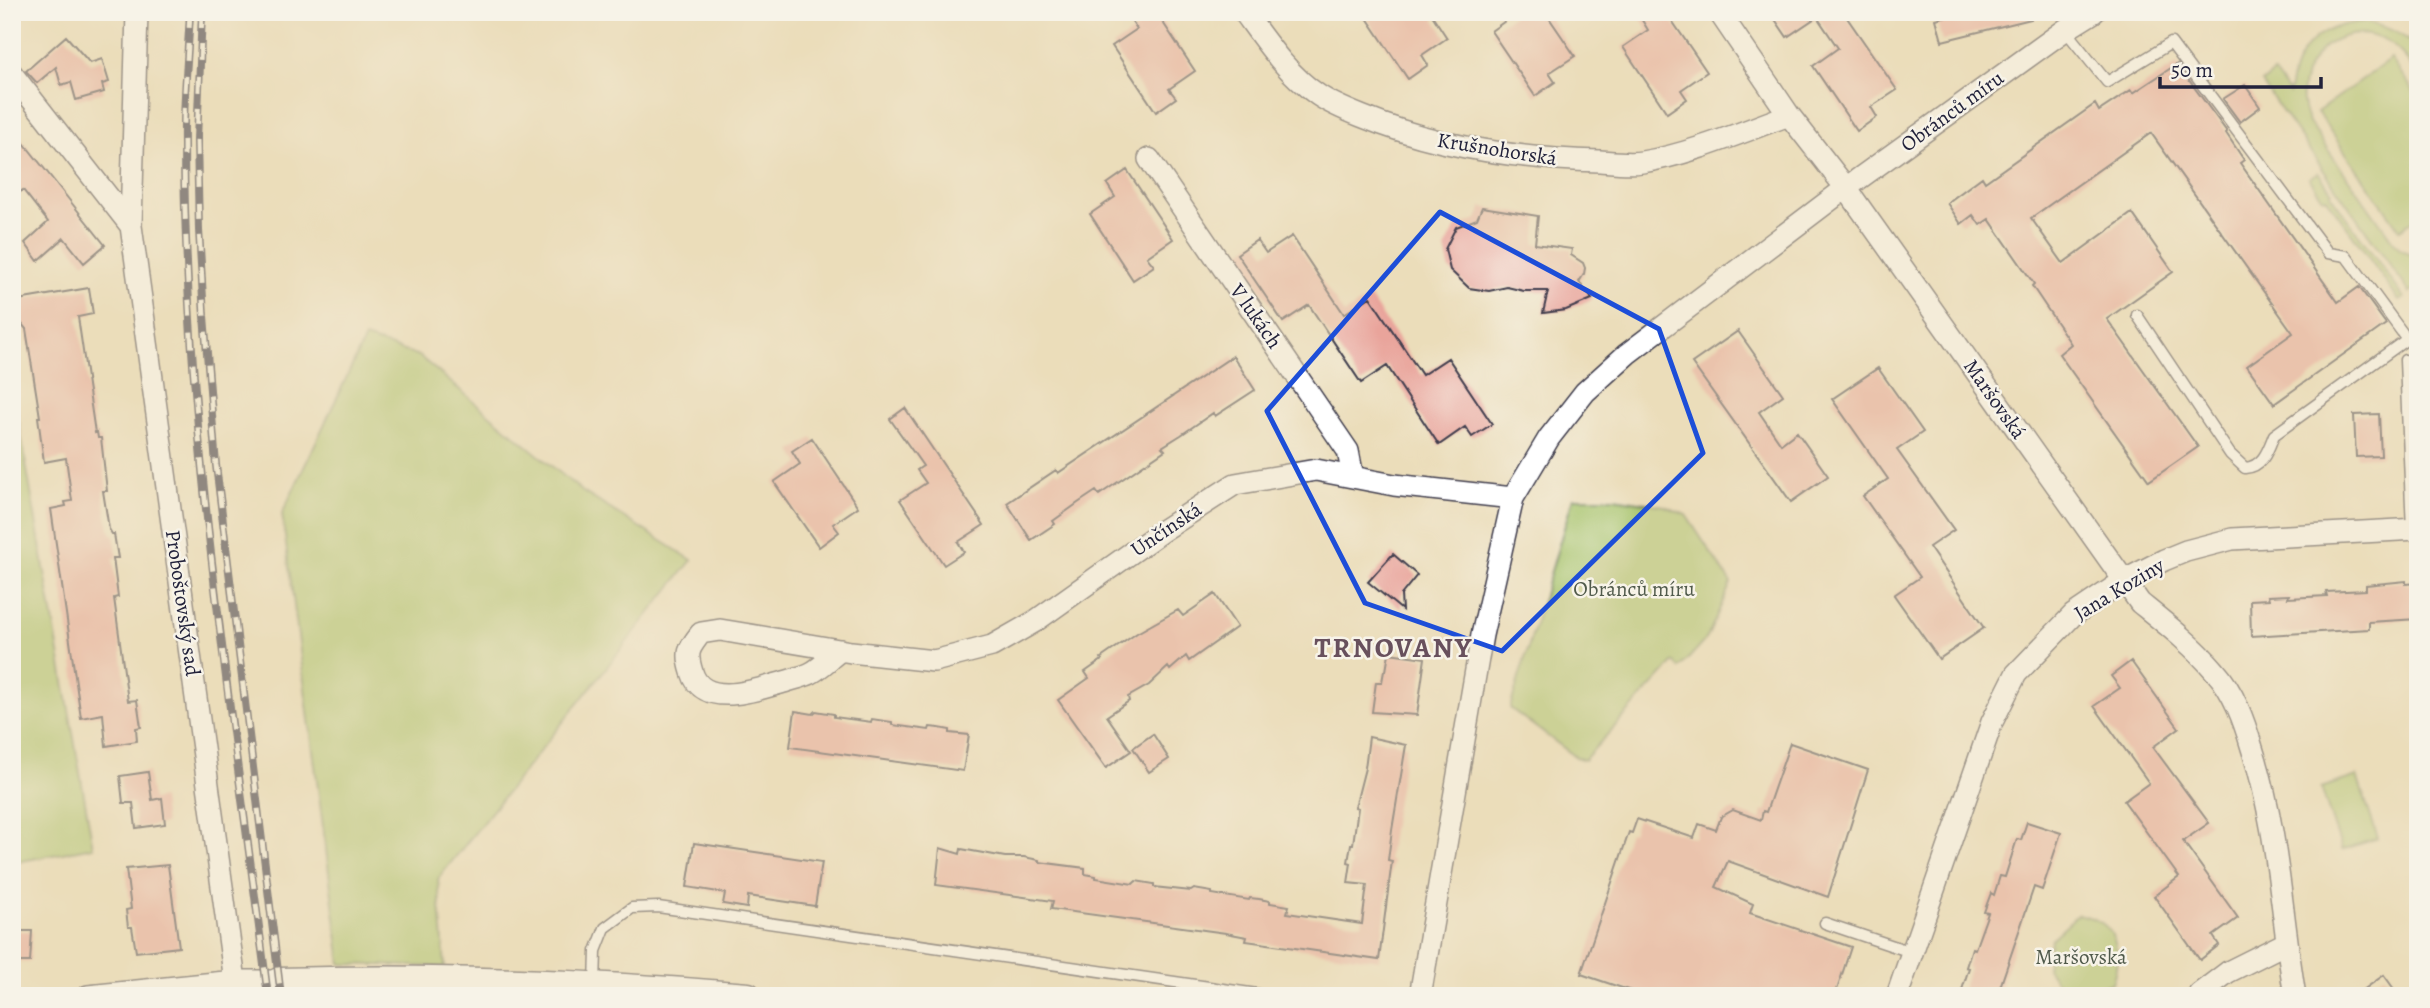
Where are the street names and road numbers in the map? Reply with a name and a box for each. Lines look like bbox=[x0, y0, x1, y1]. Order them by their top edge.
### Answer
street label: Obránců míru bbox=[1895, 64, 2010, 158]
street label: Krušnohorská bbox=[1435, 126, 1559, 172]
street label: V lukách bbox=[1223, 277, 1289, 354]
street label: Maršovská bbox=[1957, 353, 2033, 445]
street label: Unčínská bbox=[1125, 495, 1207, 563]
street label: Proboštovský sad bbox=[159, 528, 207, 679]
street label: Jana Koziny bbox=[2069, 551, 2170, 627]

